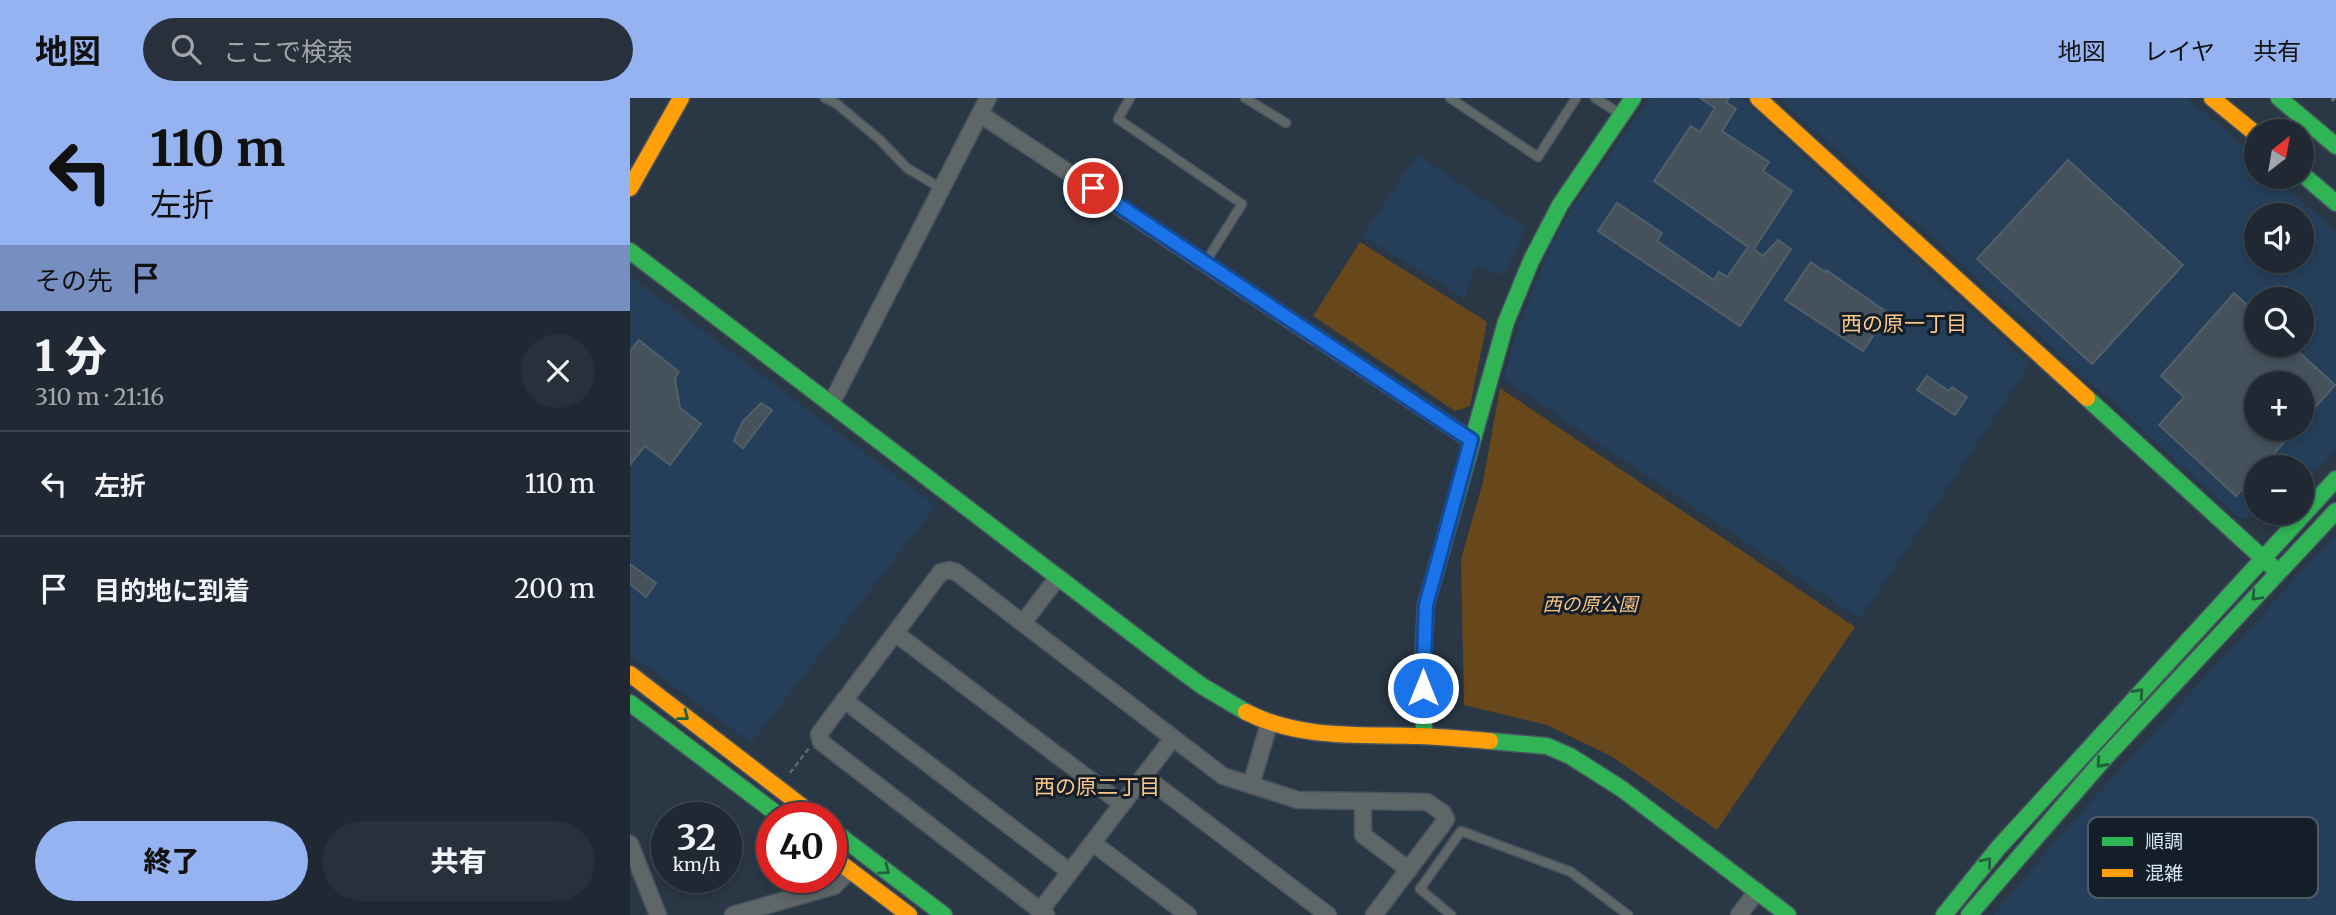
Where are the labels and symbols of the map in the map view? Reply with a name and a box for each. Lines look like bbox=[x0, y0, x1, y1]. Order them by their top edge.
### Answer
north arrow bbox=[2244, 119, 2314, 189]
pin bbox=[1063, 158, 1123, 218]
district label: 西の原一丁目 bbox=[1841, 310, 1967, 337]
one-way arrow bbox=[2251, 588, 2264, 601]
park label: 西の原公園 bbox=[1542, 592, 1640, 616]
position arrow bbox=[1386, 651, 1460, 725]
one-way arrow bbox=[2131, 688, 2144, 701]
one-way arrow bbox=[676, 707, 689, 720]
one-way arrow bbox=[2097, 755, 2110, 768]
district label: 西の原二丁目 bbox=[1034, 773, 1160, 800]
speed limit sign: 40 bbox=[756, 802, 847, 893]
legend bbox=[2088, 817, 2318, 898]
text: 順調 bbox=[2145, 829, 2183, 853]
one-way arrow bbox=[1979, 857, 1992, 870]
text: 混雑 bbox=[2145, 861, 2183, 885]
one-way arrow bbox=[878, 862, 890, 875]

